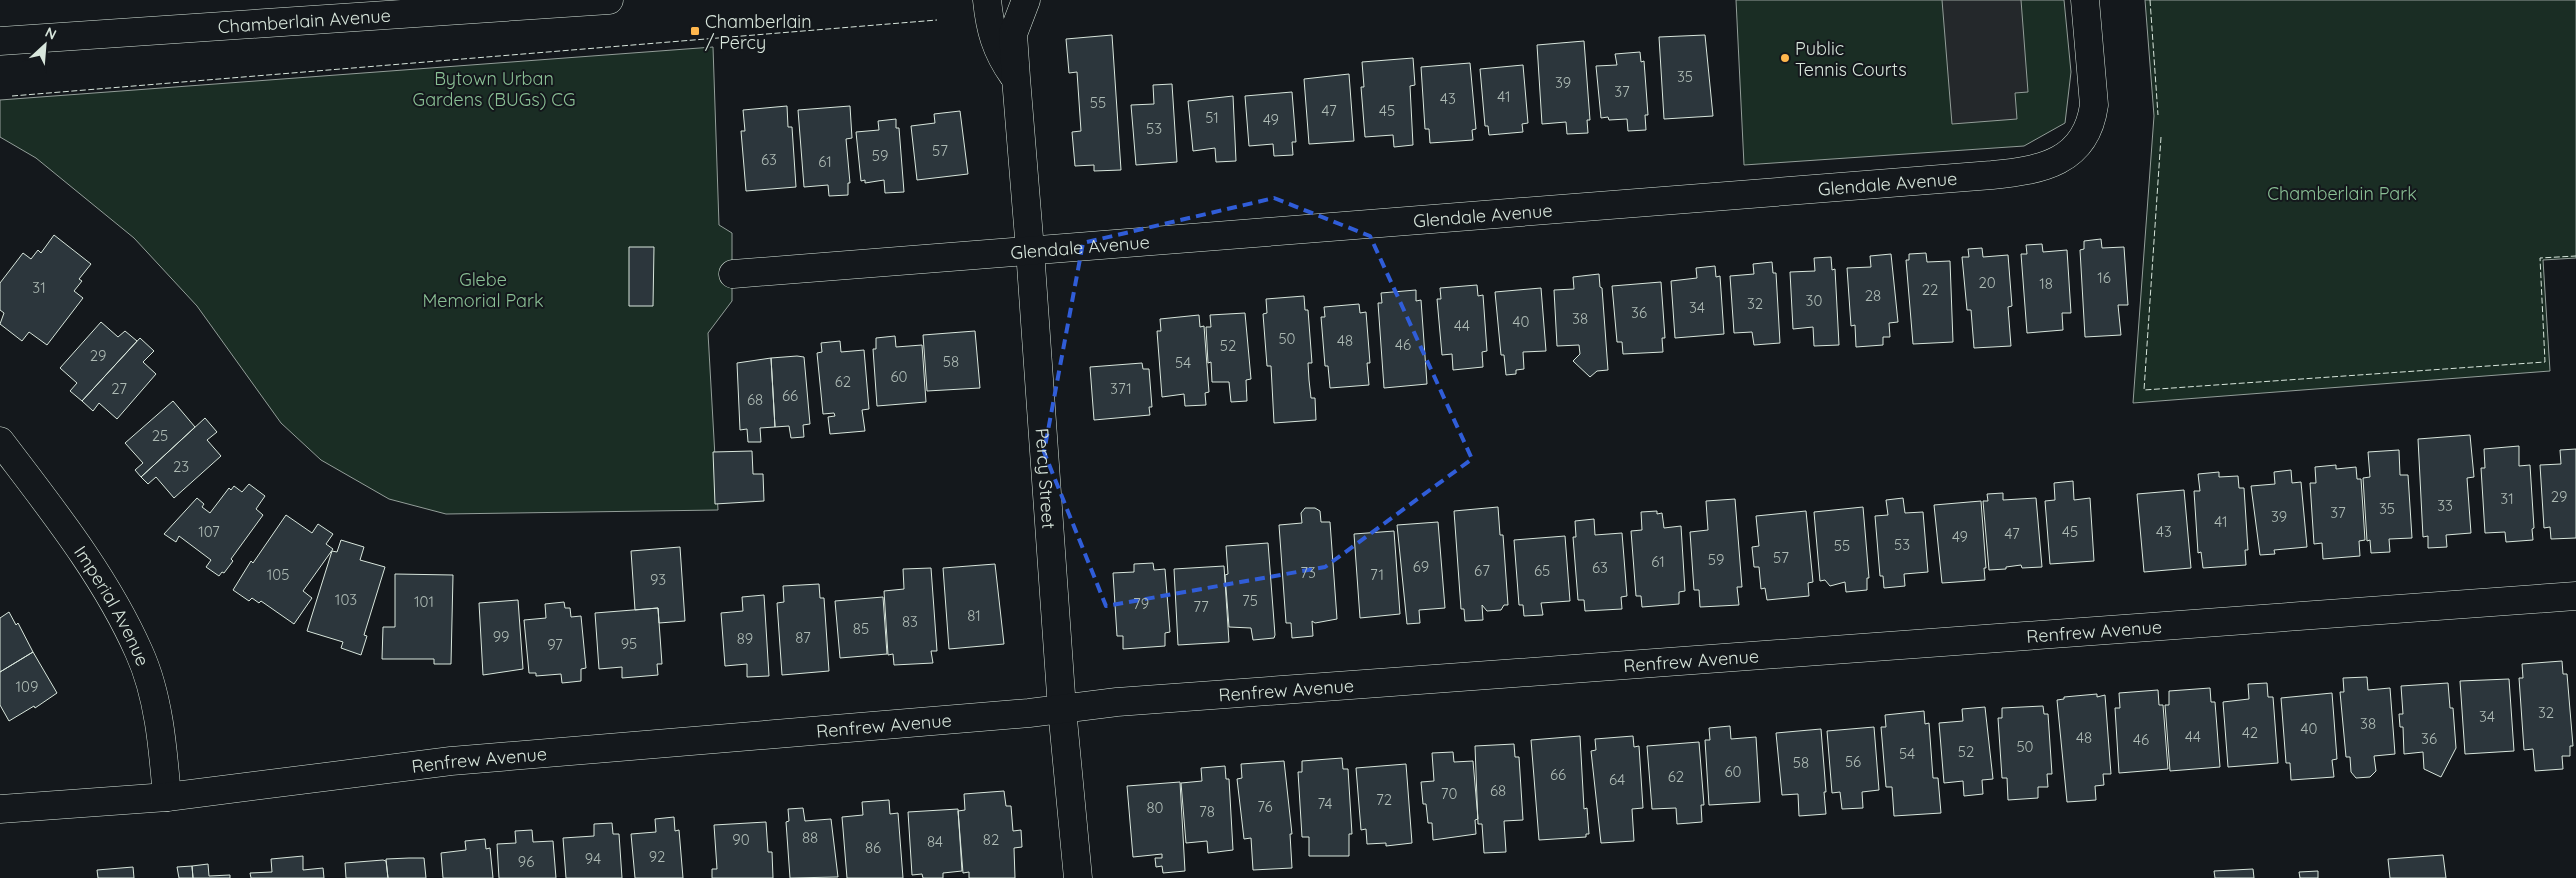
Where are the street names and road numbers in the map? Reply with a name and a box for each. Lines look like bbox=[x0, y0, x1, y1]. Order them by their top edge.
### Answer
street label: Chamberlain Avenue bbox=[217, 3, 391, 38]
street label: Glendale Avenue bbox=[1817, 166, 1958, 200]
street label: Glendale Avenue bbox=[1412, 198, 1553, 232]
street label: Glendale Avenue bbox=[1009, 230, 1150, 264]
street label: Percy Street bbox=[1031, 427, 1061, 530]
street label: Imperial Avenue bbox=[70, 541, 155, 669]
street label: Renfrew Avenue bbox=[2025, 615, 2163, 647]
street label: Renfrew Avenue bbox=[1623, 644, 1760, 677]
street label: Renfrew Avenue bbox=[1218, 673, 1355, 706]
street label: Renfrew Avenue bbox=[815, 708, 952, 742]
street label: Renfrew Avenue bbox=[410, 742, 548, 777]

